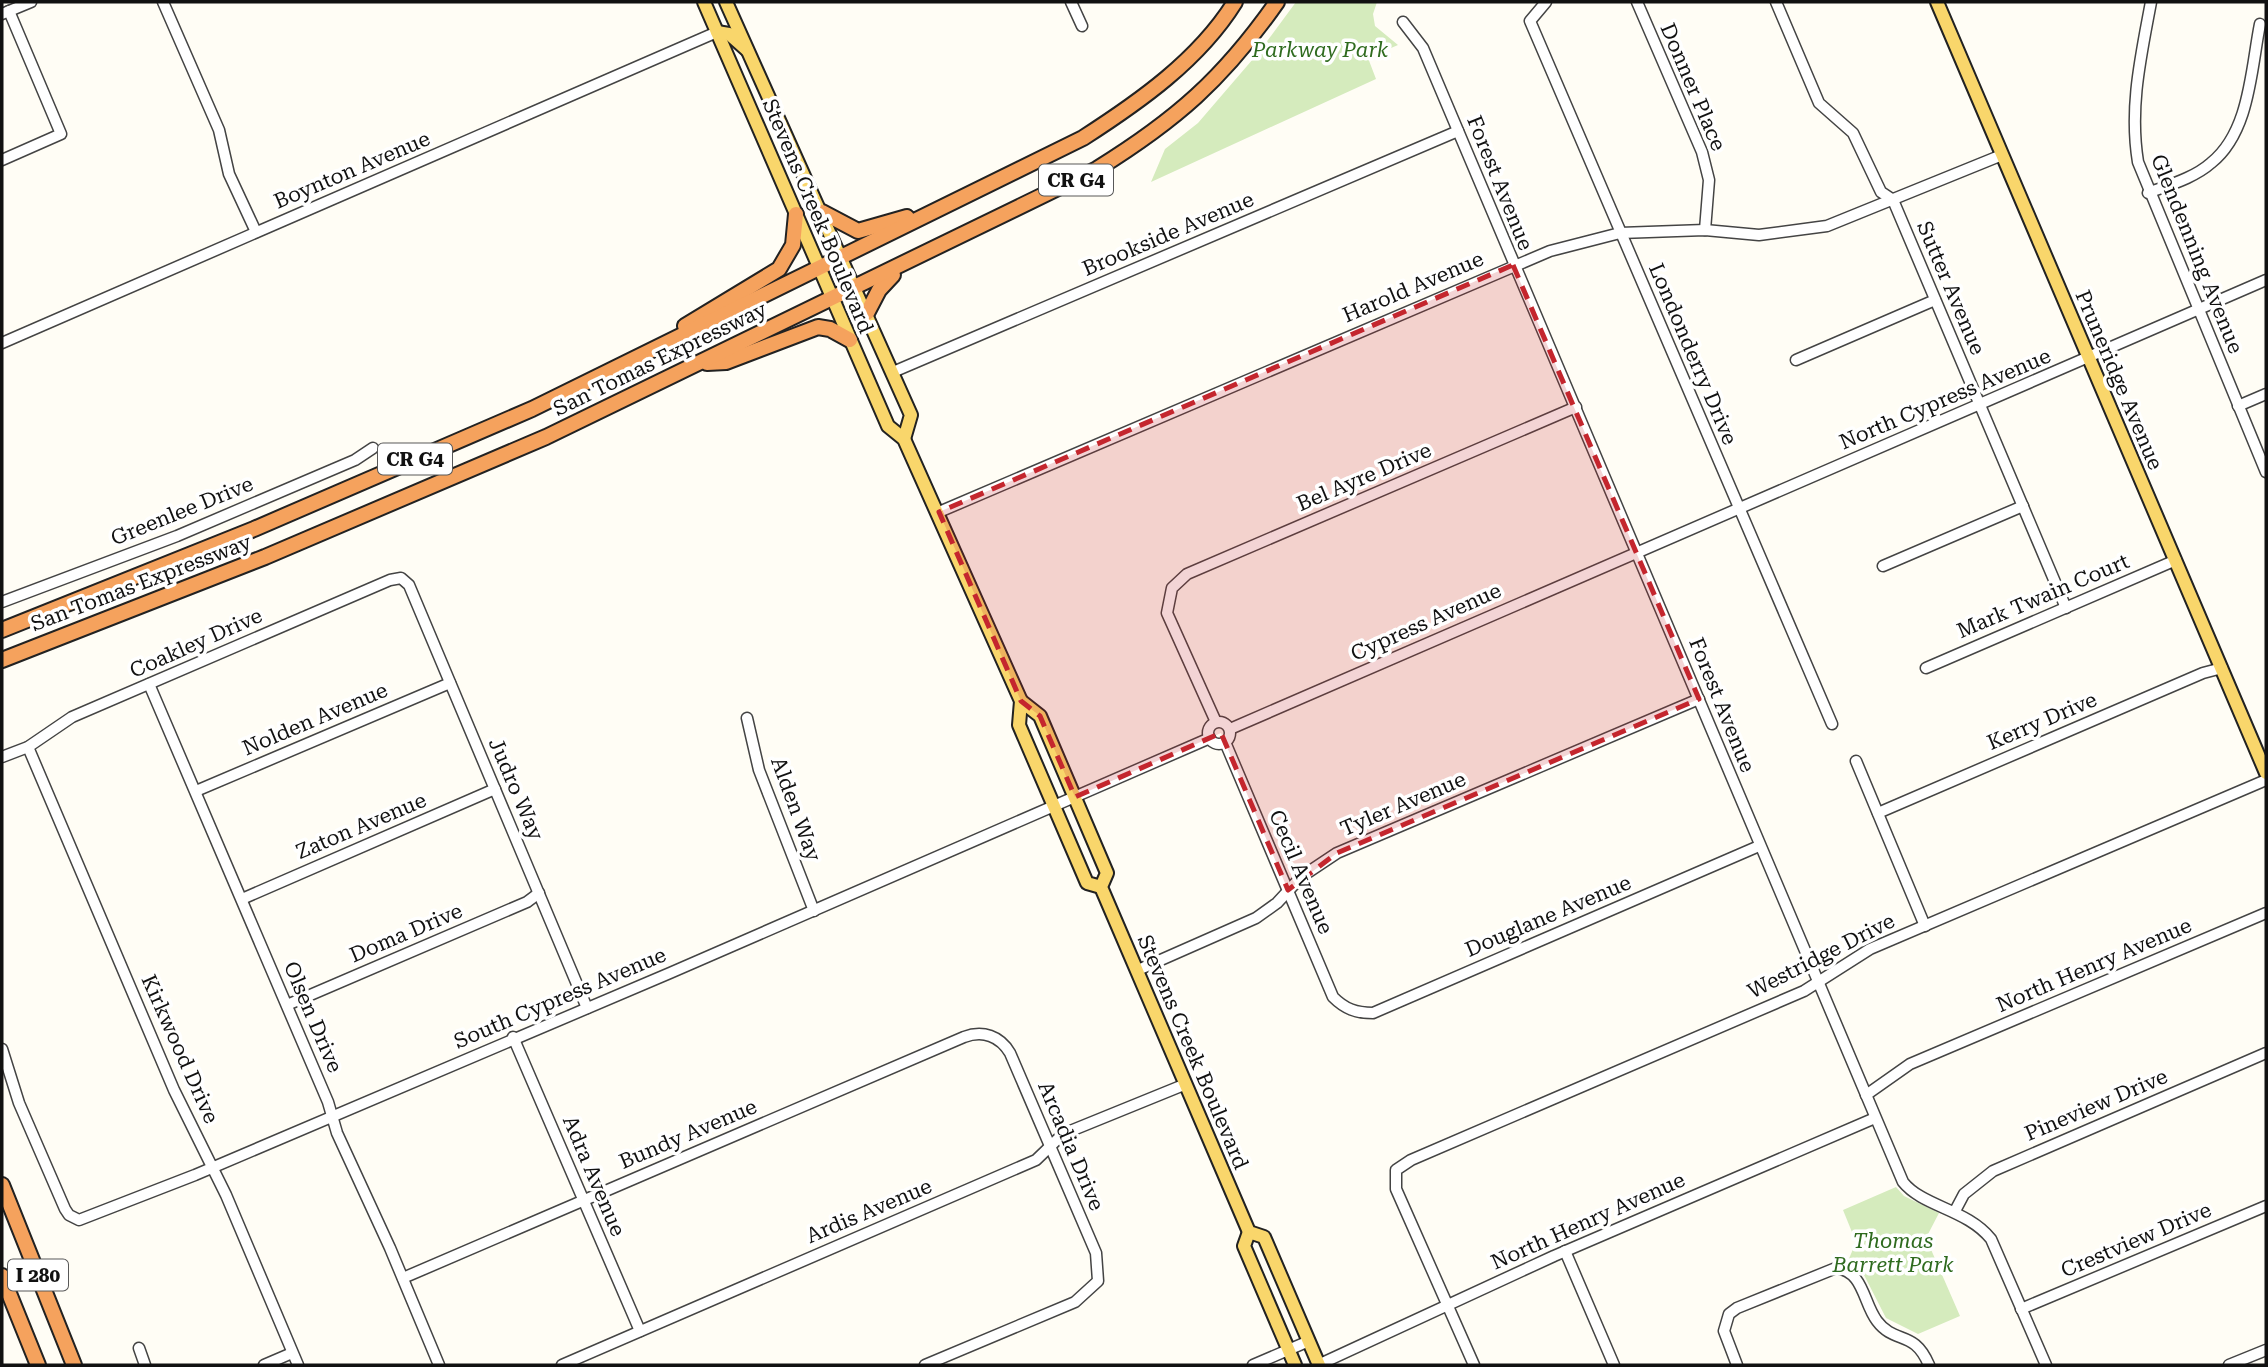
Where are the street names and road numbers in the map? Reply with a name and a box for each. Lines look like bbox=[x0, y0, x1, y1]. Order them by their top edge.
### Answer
street label: Donner Place bbox=[1655, 20, 1731, 154]
street label: Stevens Creek Boulevard bbox=[758, 95, 879, 337]
street label: Forest Avenue bbox=[1462, 112, 1538, 254]
street label: Boynton Avenue bbox=[270, 126, 434, 214]
street label: Glendenning Avenue bbox=[2146, 151, 2248, 357]
road number: CR G4 bbox=[1039, 164, 1113, 196]
street label: Brookside Avenue bbox=[1079, 187, 1257, 281]
street label: Sutter Avenue bbox=[1912, 218, 1990, 358]
street label: Harold Avenue bbox=[1339, 247, 1487, 327]
street label: Londonderry Drive bbox=[1644, 260, 1742, 448]
street label: Pruneridge Avenue bbox=[2070, 287, 2168, 473]
street label: San Tomas Expressway bbox=[550, 297, 771, 421]
street label: North Cypress Avenue bbox=[1836, 344, 2054, 454]
street label: Bel Ayre Drive bbox=[1293, 438, 1435, 516]
road number: CR G4 bbox=[378, 444, 452, 474]
street label: Greenlee Drive bbox=[107, 472, 257, 550]
street label: San Tomas Expressway bbox=[27, 530, 255, 636]
street label: Mark Twain Court bbox=[1953, 549, 2133, 643]
street label: Cypress Avenue bbox=[1347, 578, 1505, 666]
street label: Coakley Drive bbox=[126, 603, 266, 683]
street label: Forest Avenue bbox=[1684, 634, 1760, 776]
street label: Nolden Avenue bbox=[239, 678, 391, 760]
street label: Kerry Drive bbox=[1984, 687, 2100, 755]
street label: Judro Way bbox=[484, 734, 548, 844]
street label: Alden Way bbox=[766, 754, 826, 865]
street label: Tyler Avenue bbox=[1337, 767, 1469, 841]
street label: Zaton Avenue bbox=[292, 788, 430, 864]
street label: Cecil Avenue bbox=[1264, 806, 1338, 938]
street label: Douglane Avenue bbox=[1461, 870, 1635, 962]
street label: Doma Drive bbox=[346, 899, 466, 967]
street label: Westridge Drive bbox=[1744, 909, 1898, 1003]
street label: North Henry Avenue bbox=[1993, 913, 2195, 1017]
street label: Stevens Creek Boulevard bbox=[1133, 931, 1254, 1173]
street label: South Cypress Avenue bbox=[450, 942, 670, 1054]
street label: Olsen Drive bbox=[279, 958, 347, 1076]
street label: Kirkwood Drive bbox=[136, 971, 224, 1127]
street label: Pineview Drive bbox=[2021, 1064, 2171, 1146]
street label: Arcadia Drive bbox=[1033, 1078, 1109, 1214]
street label: Bundy Avenue bbox=[616, 1094, 760, 1174]
street label: Adra Avenue bbox=[558, 1112, 630, 1240]
street label: North Henry Avenue bbox=[1487, 1167, 1689, 1275]
street label: Ardis Avenue bbox=[803, 1174, 935, 1248]
street label: Crestview Drive bbox=[2057, 1198, 2215, 1282]
road number: I 280 bbox=[8, 1260, 68, 1290]

